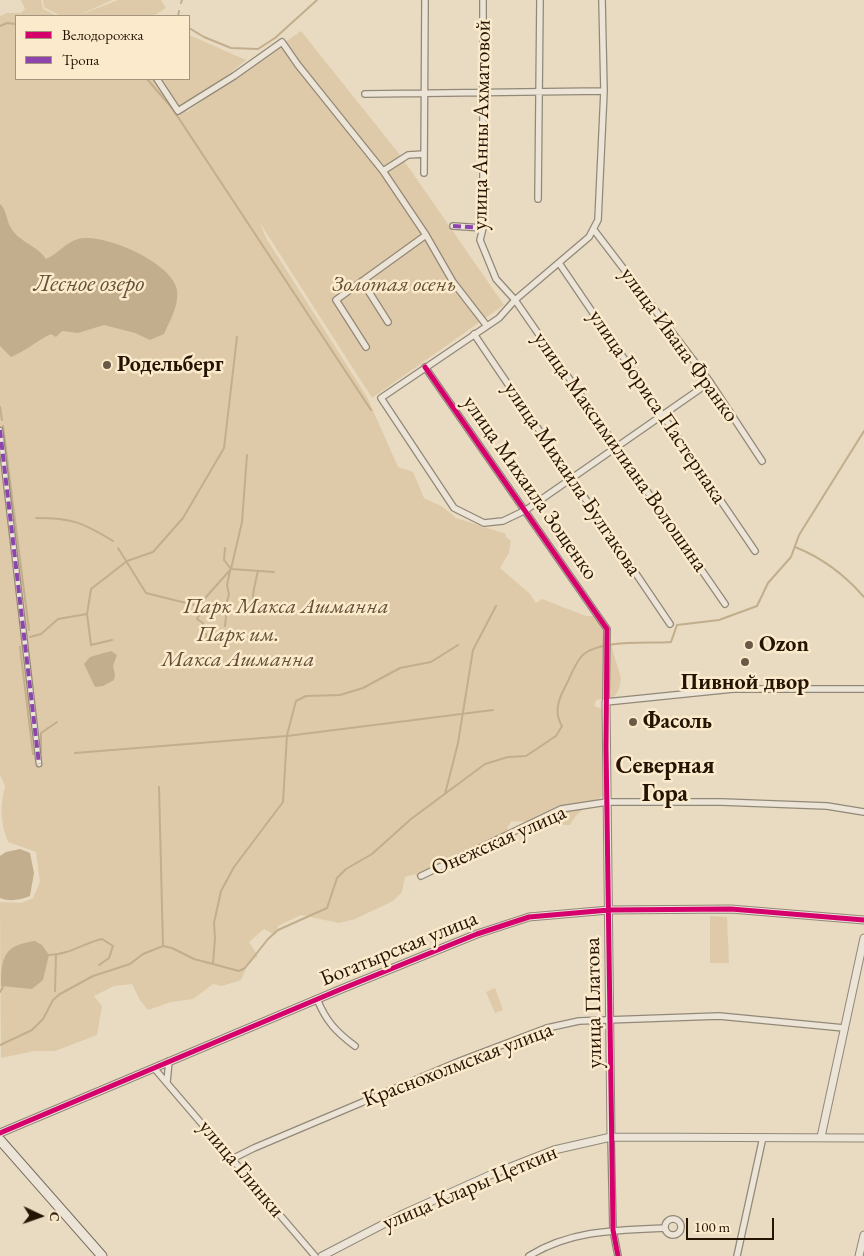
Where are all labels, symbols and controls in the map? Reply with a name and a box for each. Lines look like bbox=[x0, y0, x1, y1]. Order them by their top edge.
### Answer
legend bbox=[15, 15, 190, 80]
street label: улица Анны Ахматовой bbox=[467, 19, 497, 231]
text: Велодорожка bbox=[62, 25, 143, 44]
text: Тропа bbox=[62, 50, 99, 69]
street label: улица Ивана Франко bbox=[614, 262, 744, 428]
water label: Лесное озеро bbox=[34, 270, 144, 298]
park label: Золотая осень bbox=[332, 272, 456, 298]
street label: улица Бориса Пастернака bbox=[582, 305, 732, 509]
street label: улица Максимилиана Волошина bbox=[527, 327, 713, 577]
place label: Родельберг bbox=[117, 352, 223, 378]
marker: Родельберг bbox=[101, 359, 113, 371]
street label: улица Михаила Булгакова bbox=[497, 377, 647, 581]
street label: улица Михаила Зощенко bbox=[456, 391, 604, 585]
park label: Парк Макса Ашманна bbox=[183, 594, 389, 620]
park label: Парк им. Макса Ашманна bbox=[162, 622, 314, 674]
place label: Ozon bbox=[759, 632, 809, 658]
marker: Ozon bbox=[743, 639, 755, 651]
marker: Пивной двор bbox=[739, 656, 751, 668]
place label: Пивной двор bbox=[681, 670, 809, 696]
place label: Фасоль bbox=[643, 709, 712, 735]
marker: Фасоль bbox=[627, 716, 639, 728]
district label: Северная Гора bbox=[615, 752, 715, 808]
street label: Онежская улица bbox=[428, 800, 570, 882]
street label: Богатырская улица bbox=[316, 905, 482, 993]
street label: улица Платова bbox=[580, 937, 608, 1069]
street label: Краснохолмская улица bbox=[359, 1017, 557, 1113]
street label: улица Глинки bbox=[192, 1115, 290, 1223]
street label: улица Клары Цеткин bbox=[379, 1139, 561, 1237]
north arrow bbox=[15, 1191, 65, 1241]
scale bar bbox=[689, 1208, 776, 1240]
text: С bbox=[46, 1211, 64, 1222]
text: 100 m bbox=[694, 1217, 730, 1236]

